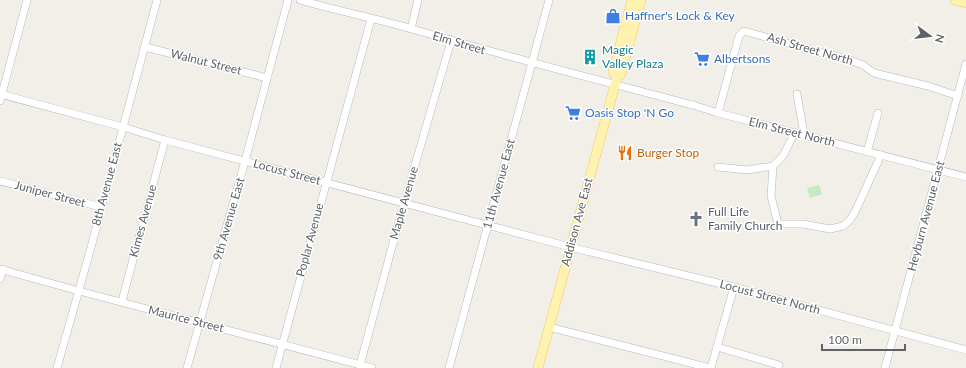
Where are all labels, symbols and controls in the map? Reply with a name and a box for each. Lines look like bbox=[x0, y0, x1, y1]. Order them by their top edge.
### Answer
shop icon: Haffner's Lock & Key bbox=[604, 7, 622, 25]
place label: Haffner's Lock & Key bbox=[625, 8, 736, 23]
north arrow bbox=[910, 16, 950, 56]
street label: Elm Street bbox=[431, 28, 488, 57]
street label: Ash Street North bbox=[765, 29, 855, 68]
text: N bbox=[933, 33, 948, 44]
place label: Magic Valley Plaza bbox=[602, 42, 663, 71]
street label: Walnut Street bbox=[169, 45, 244, 78]
building icon: Magic Valley Plaza bbox=[581, 48, 599, 66]
supermarket icon: Albertsons bbox=[693, 50, 711, 68]
place label: Albertsons bbox=[714, 51, 771, 66]
supermarket icon: Oasis Stop 'N Go bbox=[564, 104, 582, 122]
place label: Oasis Stop 'N Go bbox=[585, 105, 674, 120]
street label: Elm Street North bbox=[747, 114, 837, 149]
street label: 11th Avenue East bbox=[479, 136, 518, 231]
street label: 8th Avenue East bbox=[88, 140, 125, 227]
restaurant icon: Burger Stop bbox=[616, 144, 634, 162]
place label: Burger Stop bbox=[637, 145, 700, 160]
street label: Locust Street bbox=[252, 155, 323, 188]
street label: Heyburn Avenue East bbox=[904, 158, 948, 273]
street label: Maple Avenue bbox=[386, 165, 421, 241]
street label: 9th Avenue East bbox=[209, 175, 248, 262]
street label: Addison Ave East bbox=[557, 175, 596, 268]
street label: Juniper Street bbox=[13, 177, 88, 210]
street label: Kimes Avenue bbox=[126, 183, 159, 259]
street label: Poplar Avenue bbox=[292, 201, 327, 278]
place label: Full Life Family Church bbox=[708, 204, 782, 233]
church icon: Full Life Family Church bbox=[687, 210, 705, 228]
street label: Locust Street North bbox=[718, 276, 822, 317]
street label: Maurice Street bbox=[147, 302, 226, 335]
scale bar bbox=[822, 326, 905, 352]
text: 100 m bbox=[828, 332, 862, 347]

